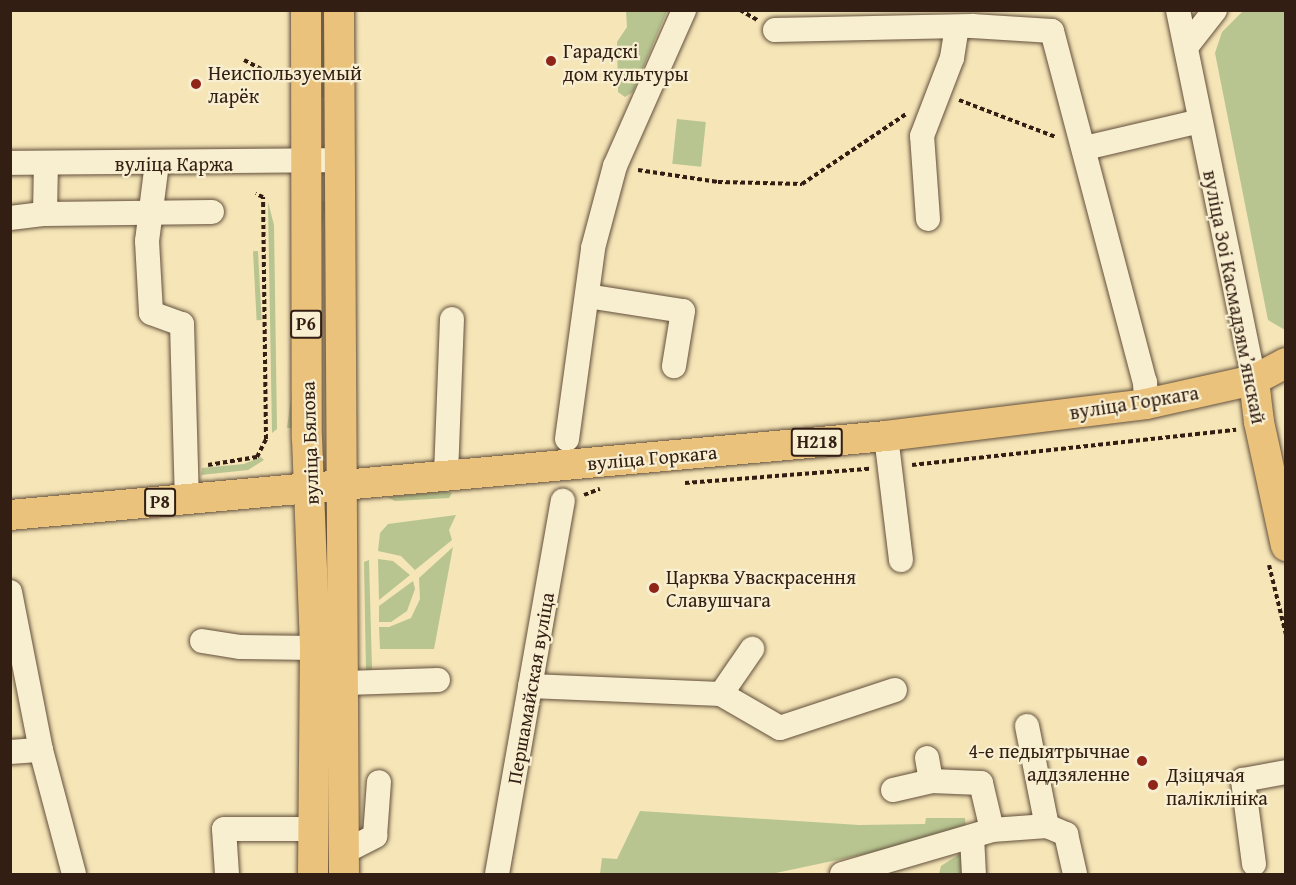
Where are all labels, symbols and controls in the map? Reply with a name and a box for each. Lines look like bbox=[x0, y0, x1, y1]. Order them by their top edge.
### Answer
place label: Гарадскі дом культуры bbox=[563, 38, 689, 85]
marker: Гарадскі дом культуры bbox=[544, 54, 558, 68]
place label: Неиспользуемый ларёк bbox=[208, 60, 362, 107]
marker: Неиспользуемый ларёк bbox=[189, 77, 203, 91]
street label: вуліца Каржа bbox=[115, 151, 233, 175]
street label: вуліца Зоі Касмадзямʼянскай bbox=[1199, 168, 1271, 426]
road number: Р6 bbox=[290, 309, 322, 339]
street label: вуліца Горкага bbox=[1068, 380, 1200, 424]
street label: вуліца Бялова bbox=[295, 381, 323, 505]
road number: Н218 bbox=[790, 427, 844, 457]
street label: вуліца Горкага bbox=[586, 439, 718, 475]
road number: Р8 bbox=[144, 487, 176, 517]
place label: Царква Уваскрасення Славушчага bbox=[666, 564, 856, 611]
marker: Царква Уваскрасення Славушчага bbox=[647, 581, 661, 595]
street label: Першамайская вуліца bbox=[501, 590, 559, 786]
place label: 4-е педыятрычнае аддзяленне bbox=[968, 738, 1130, 785]
marker: 4-е педыятрычнае аддзяленне bbox=[1135, 754, 1149, 768]
place label: Дзіцячая паліклініка bbox=[1166, 762, 1268, 809]
marker: Дзіцячая паліклініка bbox=[1144, 776, 1162, 794]

